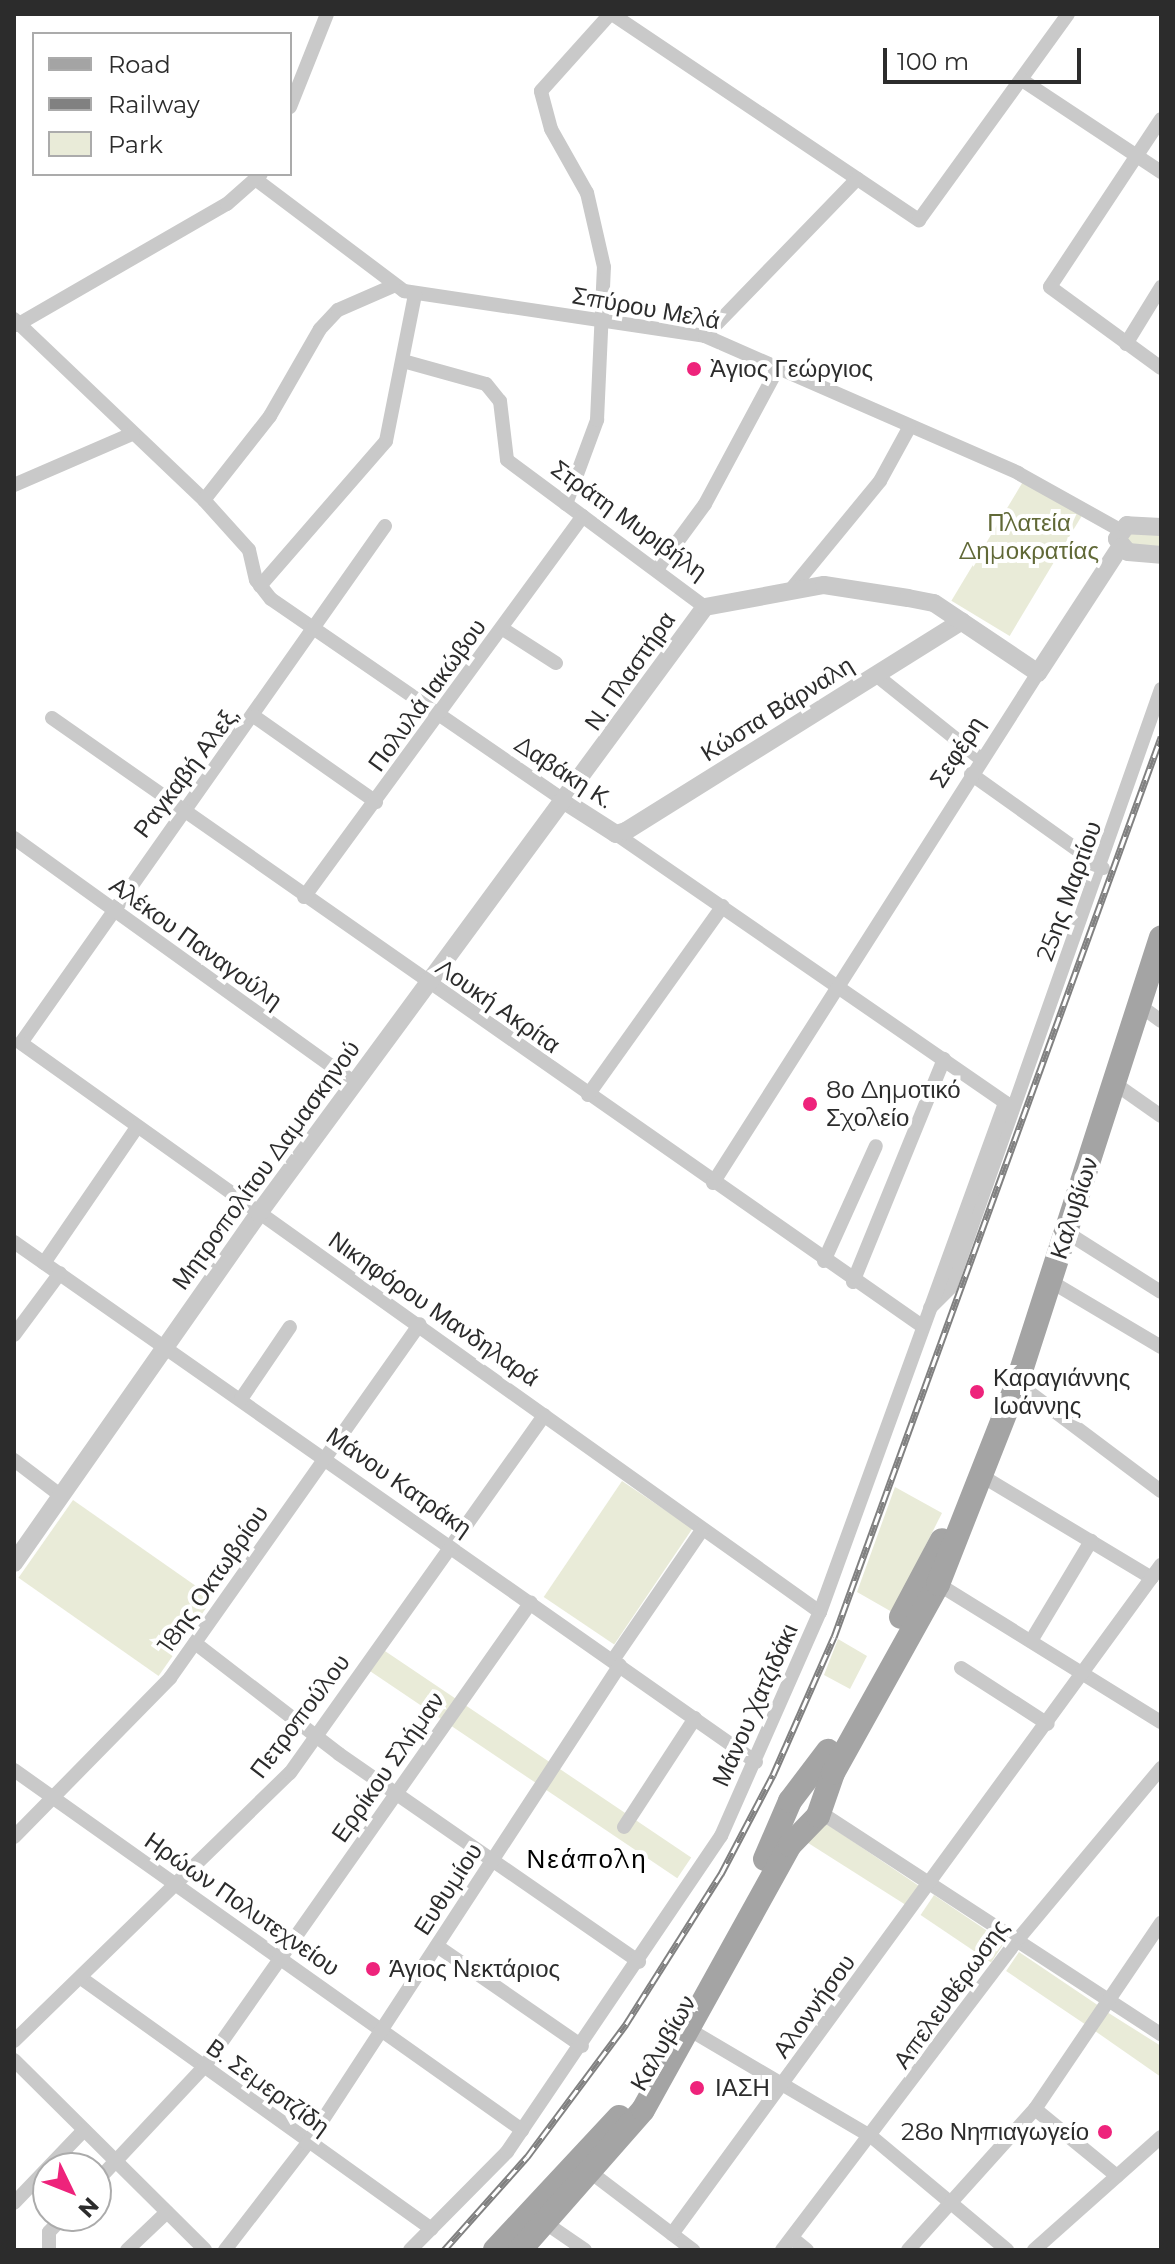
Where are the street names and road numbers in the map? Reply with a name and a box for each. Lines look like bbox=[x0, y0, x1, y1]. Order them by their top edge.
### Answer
street label: Σπύρου Μελά bbox=[570, 281, 722, 335]
street label: Στράτη Μυριβήλη bbox=[546, 454, 712, 586]
street label: Ν. Πλαστήρα bbox=[579, 606, 681, 736]
street label: Πολυλά Ιακώβου bbox=[362, 613, 492, 777]
street label: Κώστα Βάρναλη bbox=[695, 651, 859, 767]
street label: Ραγκαβή Αλεξ, bbox=[127, 701, 245, 843]
street label: Σεφέρη bbox=[923, 711, 991, 793]
street label: Δαβάκη Κ. bbox=[509, 730, 619, 814]
street label: 25ης Μαρτίου bbox=[1030, 817, 1108, 965]
street label: Αλέκου Παναγούλη bbox=[104, 871, 288, 1015]
street label: Λουκή Ακρίτα bbox=[430, 953, 566, 1059]
street label: Μητροπολίτου Δαμασκηνού bbox=[166, 1035, 366, 1295]
street label: Καλυβίων bbox=[1044, 1153, 1104, 1263]
street label: Νικηφόρου Μανδηλαρά bbox=[323, 1225, 545, 1393]
street label: Μάνου Κατράκη bbox=[321, 1421, 477, 1543]
street label: 18ης Οκτωβρίου bbox=[152, 1500, 274, 1658]
street label: Μάνου Χατζιδάκι bbox=[706, 1619, 804, 1791]
street label: Πετροπούλου bbox=[244, 1648, 356, 1784]
street label: Ερρίκου Σλήμαν bbox=[326, 1686, 450, 1848]
street label: Ηρώων Πολυτεχνείου bbox=[139, 1826, 345, 1982]
street label: Ευθυμίου bbox=[408, 1838, 488, 1940]
street label: Απελευθέρωσης bbox=[887, 1914, 1015, 2074]
street label: Αλοννήσου bbox=[767, 1949, 861, 2063]
street label: Καλυβίων bbox=[624, 1990, 702, 2096]
street label: Β. Σεμερτζίδη bbox=[201, 2033, 335, 2141]

